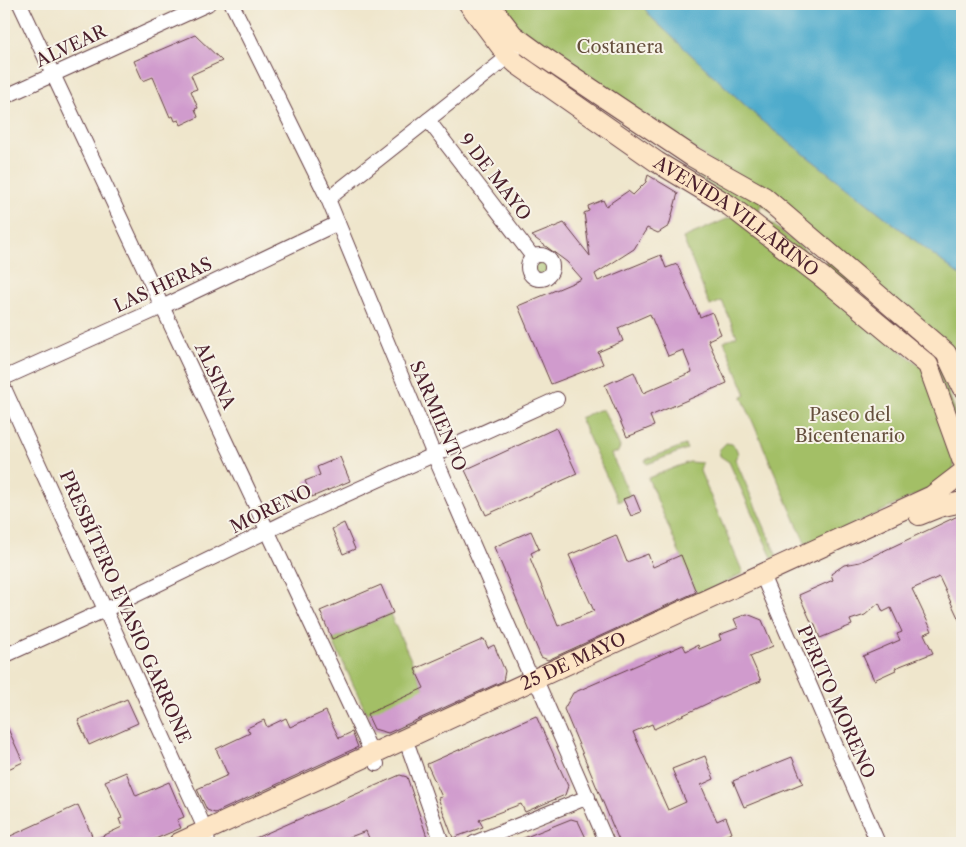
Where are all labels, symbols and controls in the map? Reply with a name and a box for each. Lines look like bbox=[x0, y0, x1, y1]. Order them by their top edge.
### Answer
street label: ALVEAR bbox=[31, 20, 111, 72]
park label: Costanera bbox=[577, 36, 664, 58]
street label: 9 DE MAYO bbox=[454, 129, 536, 225]
street label: AVENIDA VILLARINO bbox=[649, 151, 823, 281]
street label: LAS HERAS bbox=[110, 253, 216, 317]
street label: ALSINA bbox=[190, 338, 240, 413]
street label: SARMIENTO bbox=[405, 358, 471, 474]
park label: Paseo del Bicentenario bbox=[795, 404, 905, 447]
street label: PRESBÍTERO EVASIO GARRONE bbox=[55, 467, 196, 747]
street label: MORENO bbox=[227, 480, 315, 538]
street label: PERITO MORENO bbox=[792, 622, 880, 782]
street label: 25 DE MAYO bbox=[517, 628, 629, 695]

